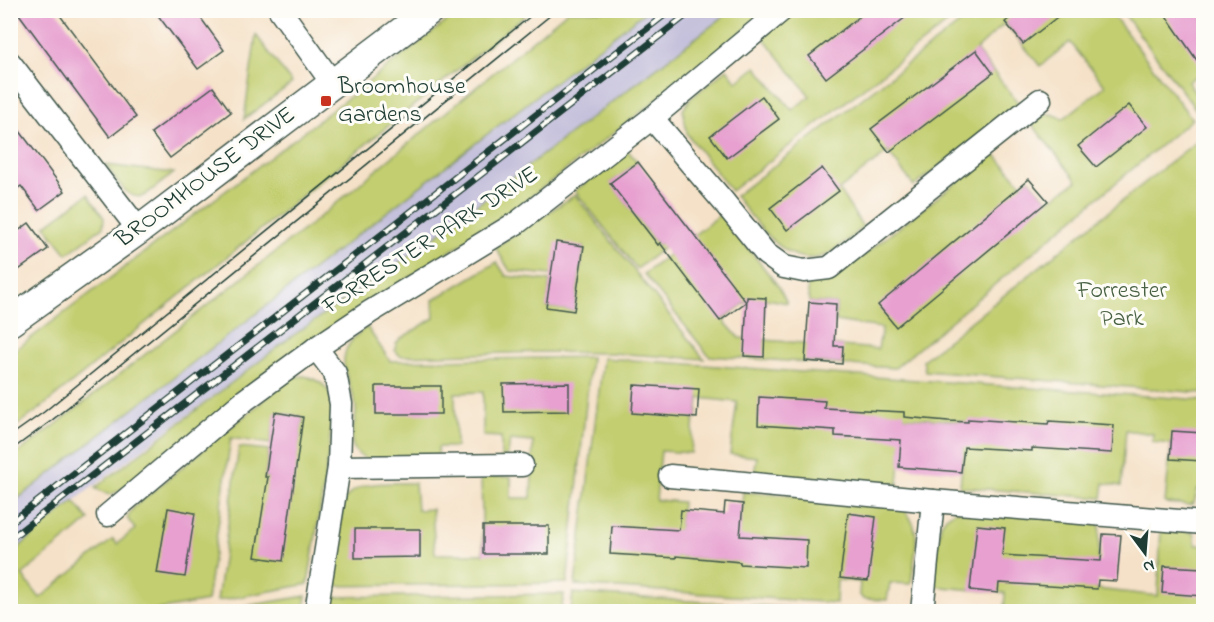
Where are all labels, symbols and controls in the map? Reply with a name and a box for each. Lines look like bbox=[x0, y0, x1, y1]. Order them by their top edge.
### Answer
place label: Broomhouse Gardens bbox=[337, 70, 466, 133]
marker: Broomhouse Gardens bbox=[319, 94, 333, 108]
street label: BROOMHOUSE DRIVE bbox=[108, 99, 303, 258]
street label: FORRESTER PARK DRIVE bbox=[315, 158, 546, 325]
park label: Forrester Park bbox=[1076, 274, 1168, 337]
north arrow bbox=[1115, 523, 1175, 583]
text: N bbox=[1140, 552, 1157, 579]

